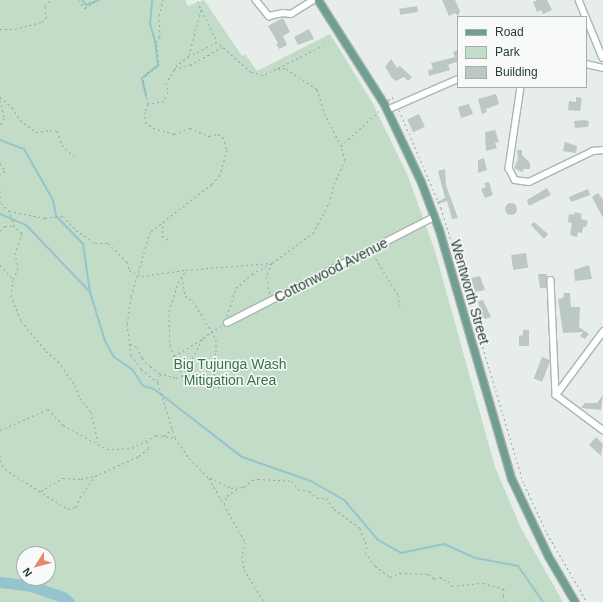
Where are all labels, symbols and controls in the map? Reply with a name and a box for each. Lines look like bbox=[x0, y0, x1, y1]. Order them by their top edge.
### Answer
legend bbox=[457, 16, 587, 88]
text: Road bbox=[495, 25, 524, 39]
text: Park bbox=[495, 45, 520, 59]
text: Building bbox=[495, 65, 538, 79]
street label: Cottonwood Avenue bbox=[271, 234, 391, 306]
street label: Wentworth Street bbox=[447, 238, 493, 346]
park label: Big Tujunga Wash Mitigation Area bbox=[173, 356, 287, 388]
north arrow bbox=[16, 546, 56, 586]
text: N bbox=[20, 566, 34, 579]

